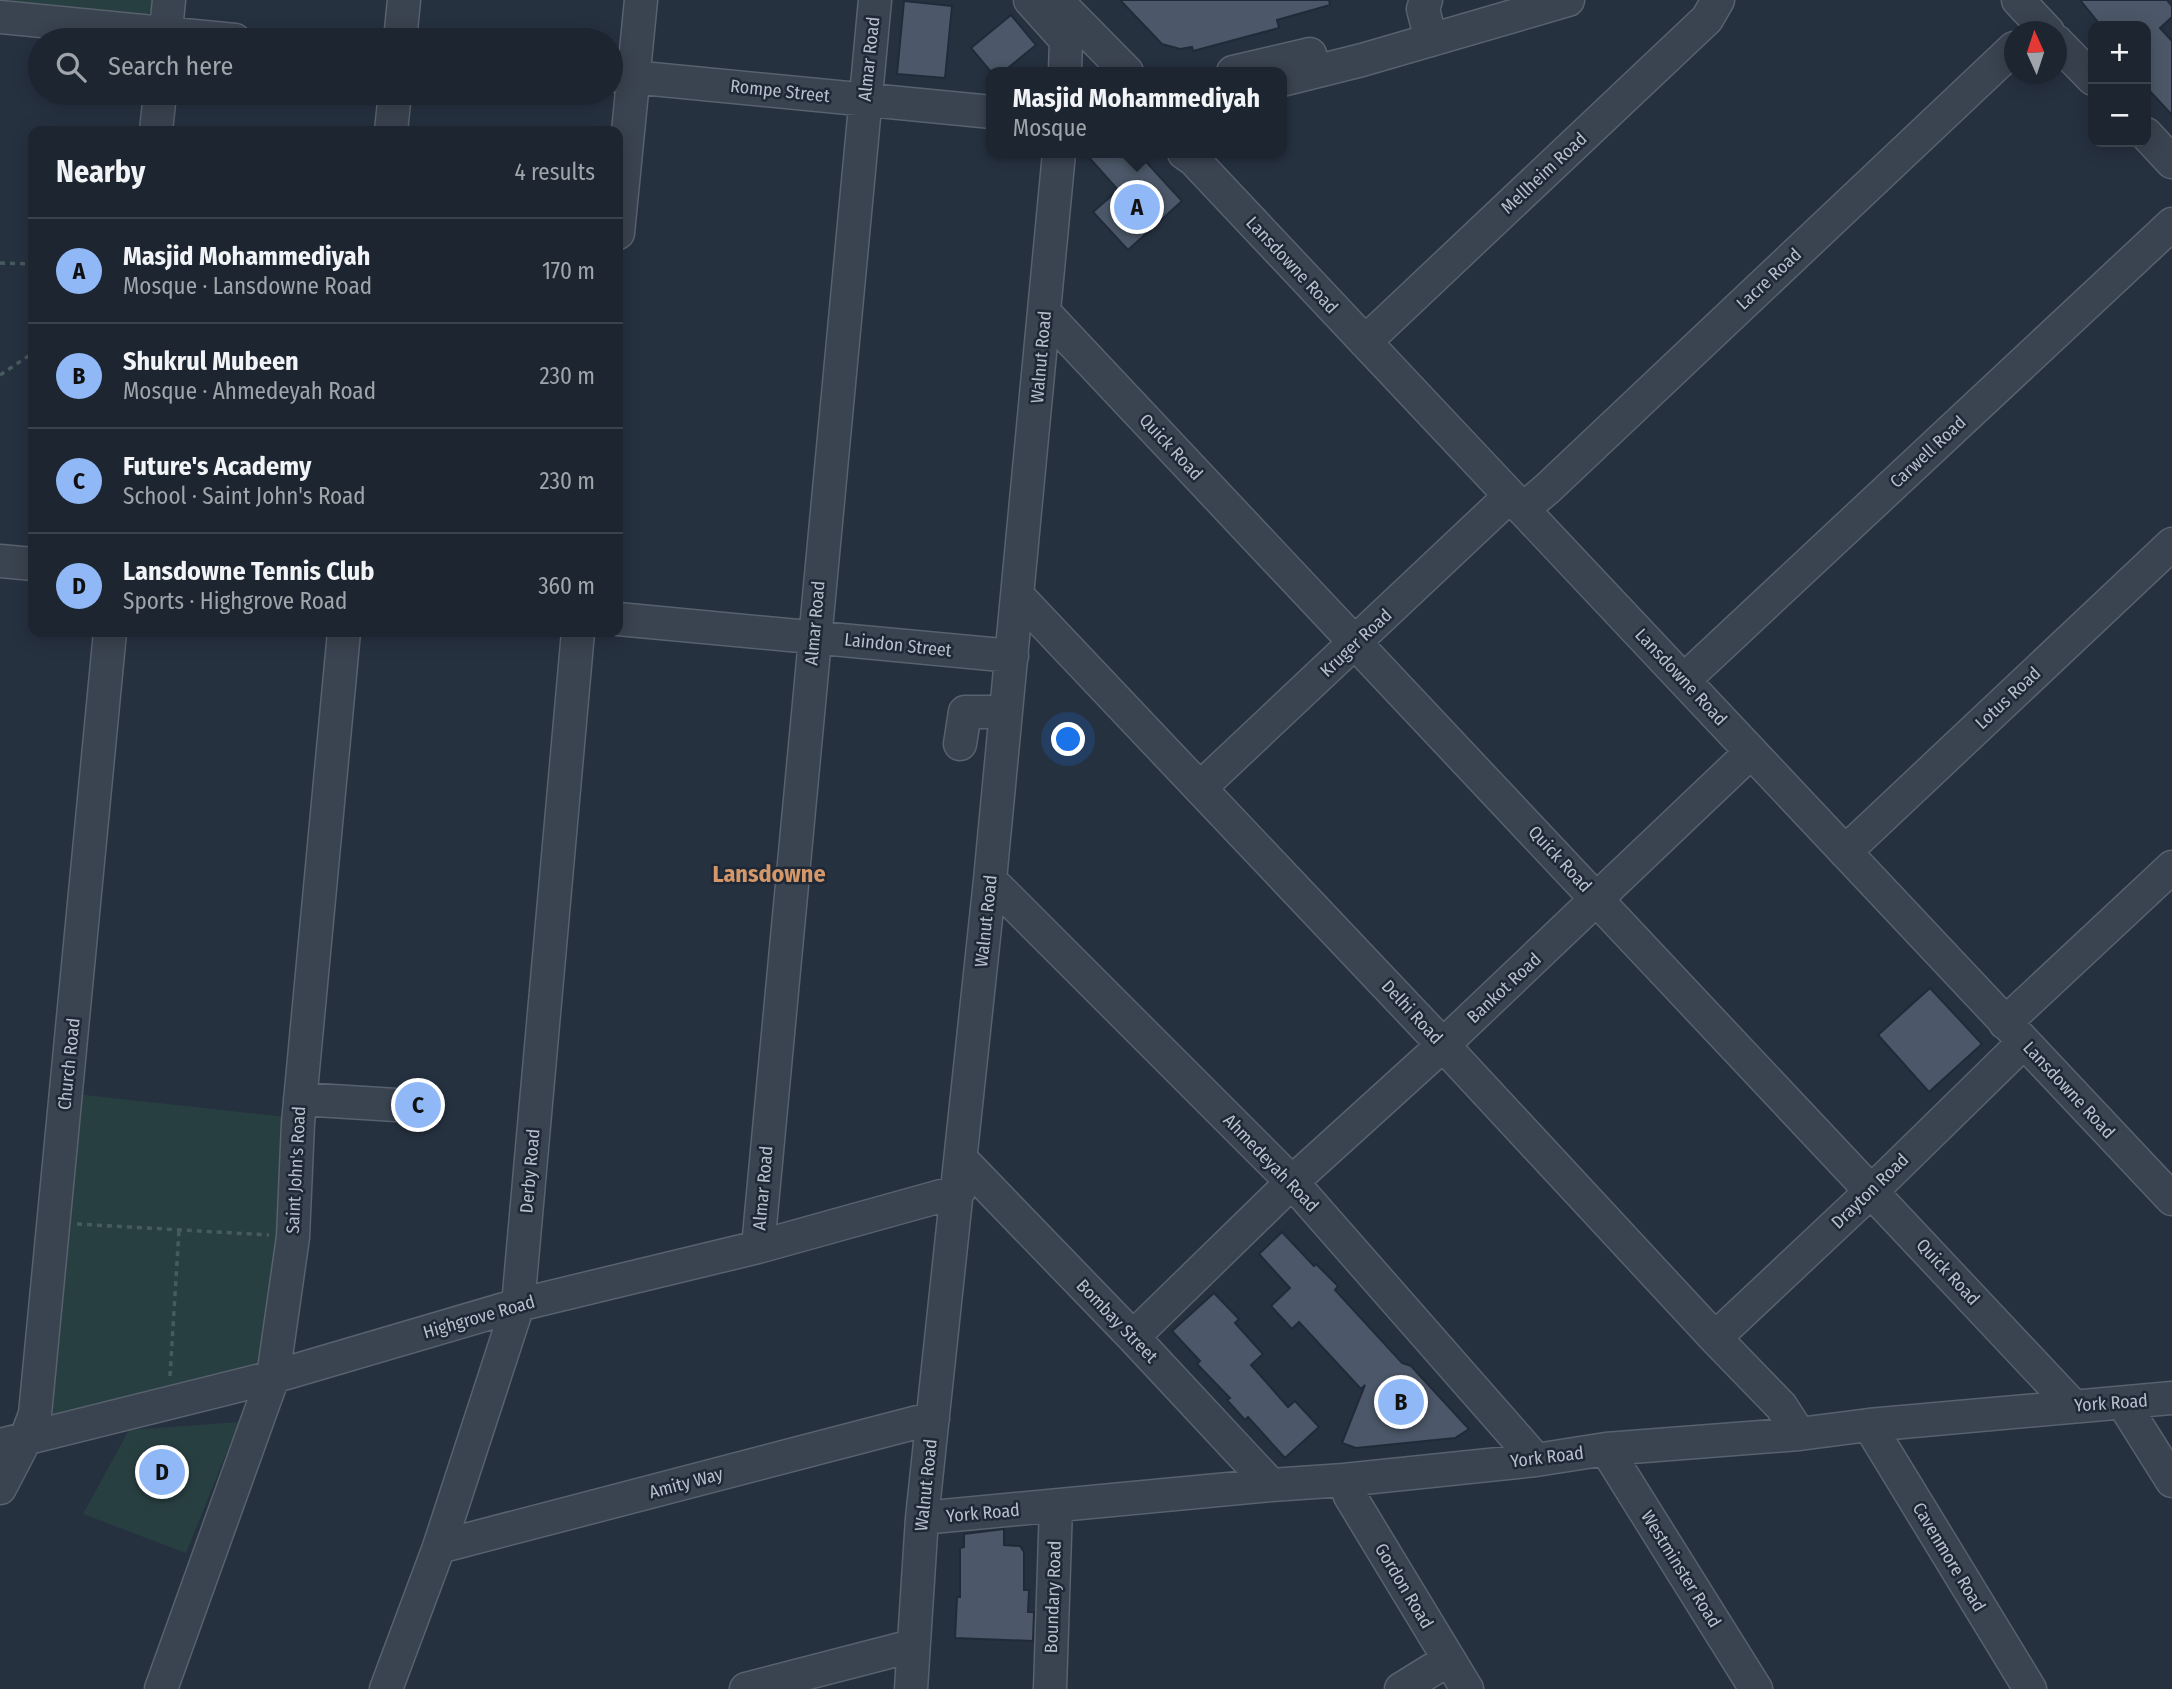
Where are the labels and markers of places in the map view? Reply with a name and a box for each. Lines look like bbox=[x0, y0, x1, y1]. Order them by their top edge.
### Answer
pin: A bbox=[1114, 181, 1160, 233]
pin: C bbox=[395, 1079, 441, 1131]
pin: B bbox=[1378, 1376, 1424, 1428]
pin: D bbox=[139, 1446, 185, 1498]

